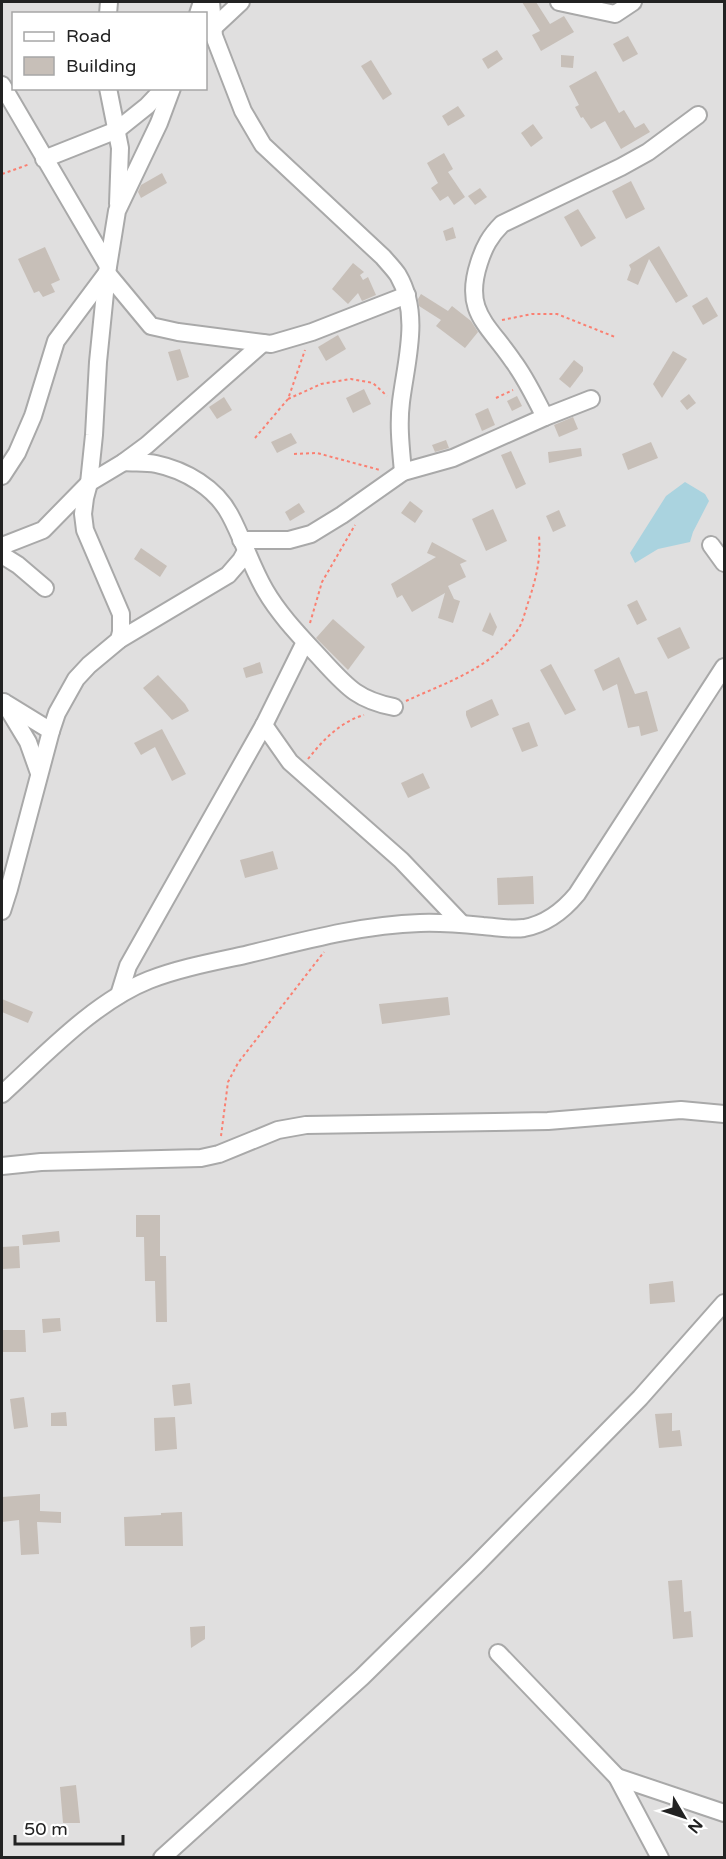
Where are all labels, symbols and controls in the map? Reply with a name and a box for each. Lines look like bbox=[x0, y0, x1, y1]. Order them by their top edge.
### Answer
legend bbox=[12, 12, 207, 90]
text: Road bbox=[66, 25, 111, 47]
text: Building bbox=[66, 55, 136, 77]
north arrow bbox=[654, 1787, 714, 1847]
scale bar bbox=[15, 1808, 123, 1846]
text: N bbox=[683, 1815, 707, 1837]
text: 50 m bbox=[24, 1818, 68, 1840]

